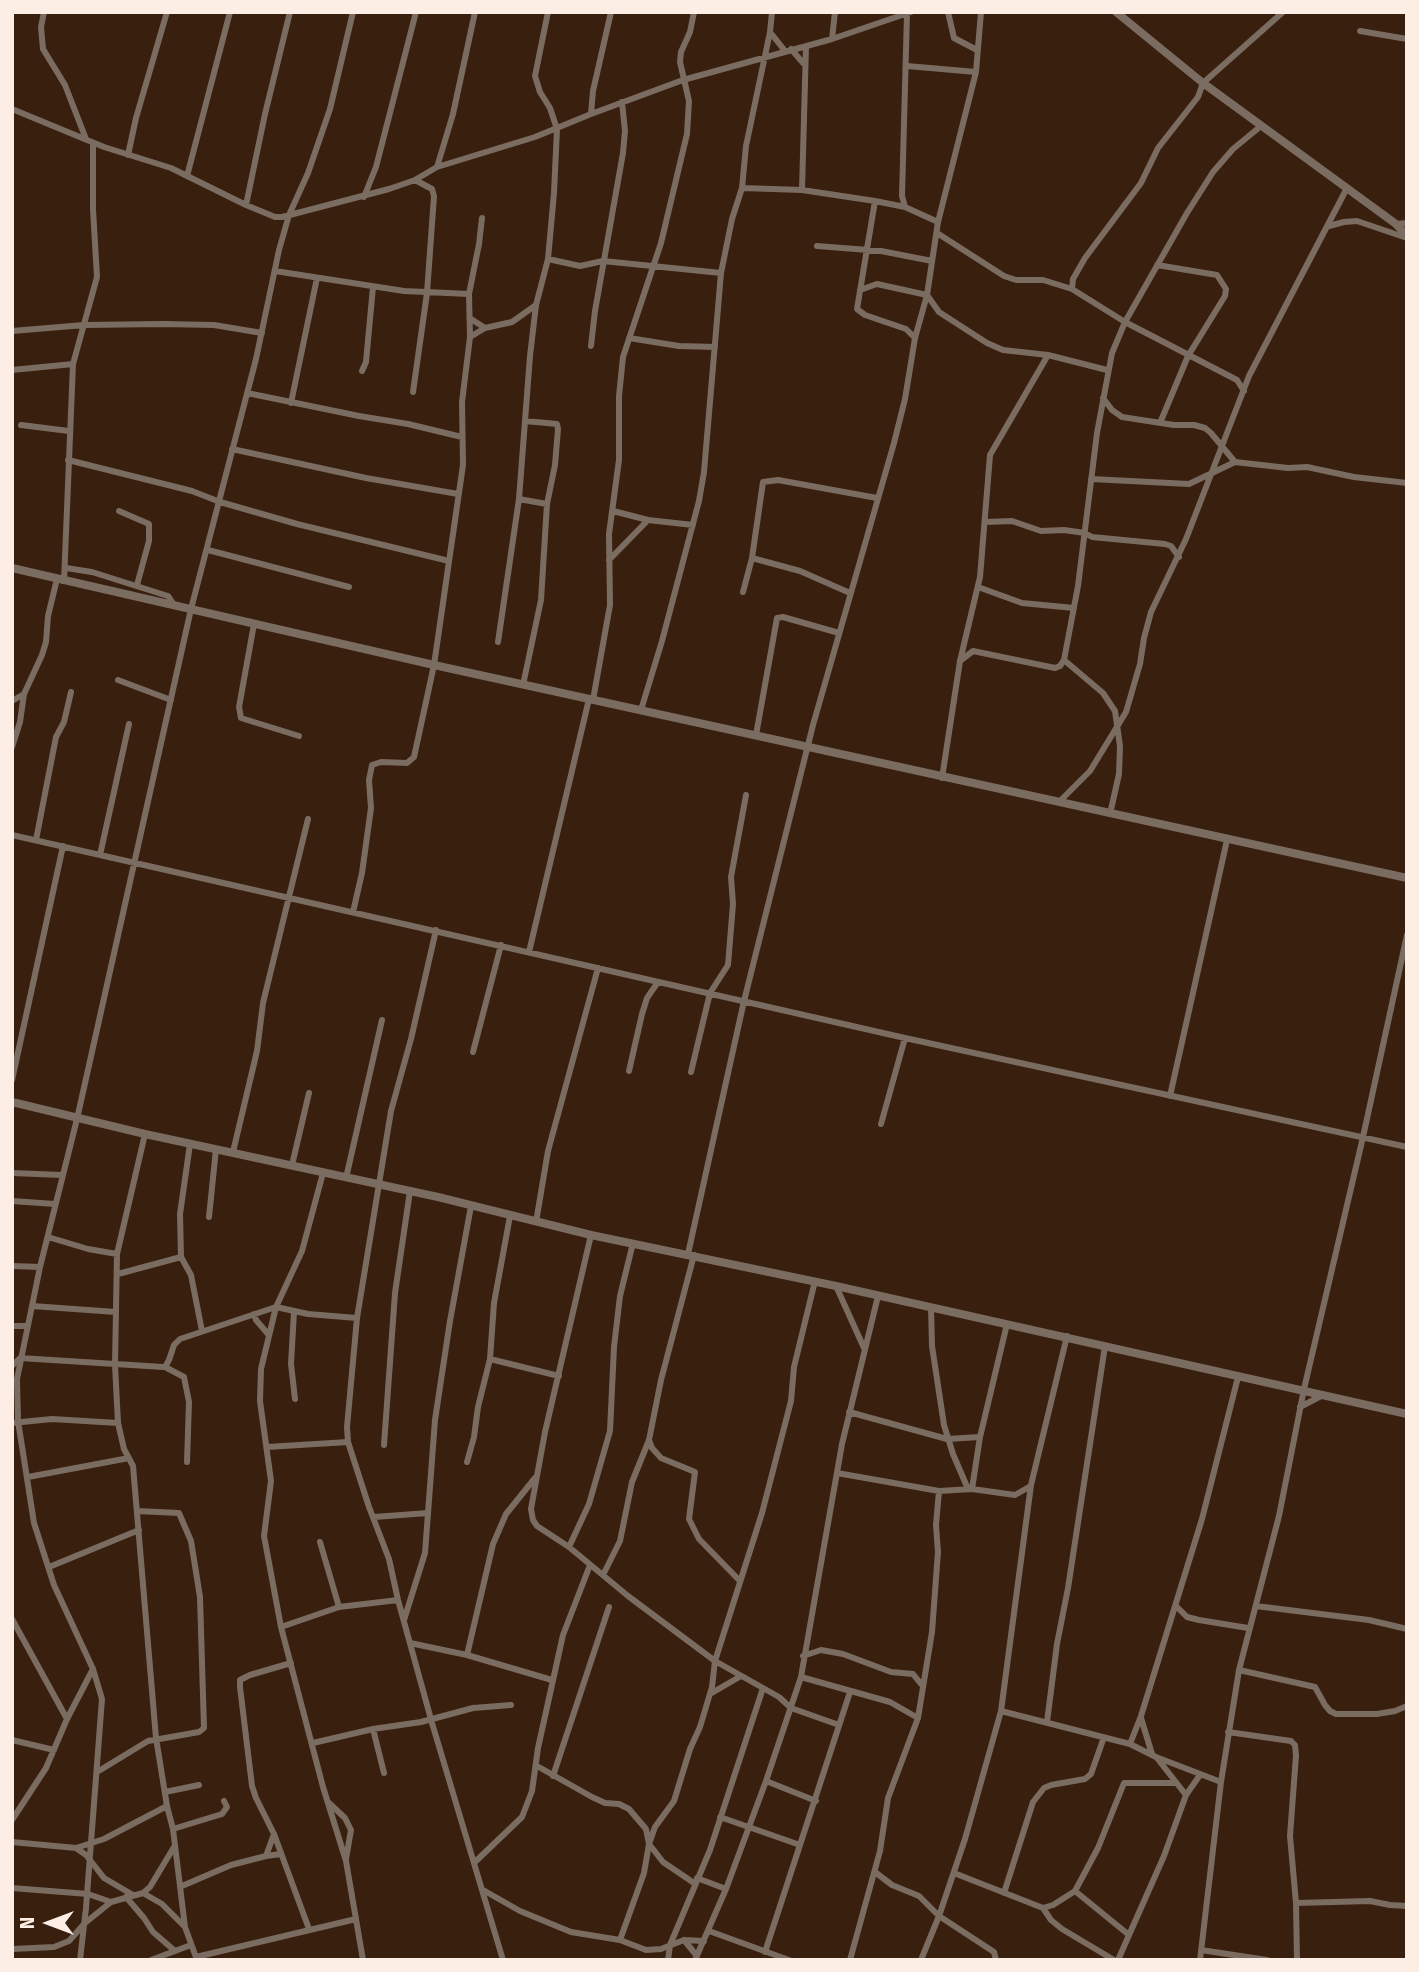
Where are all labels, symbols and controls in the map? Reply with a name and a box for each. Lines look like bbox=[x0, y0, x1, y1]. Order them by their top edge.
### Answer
north arrow bbox=[14, 1888, 84, 1958]
text: N bbox=[16, 1917, 39, 1929]

